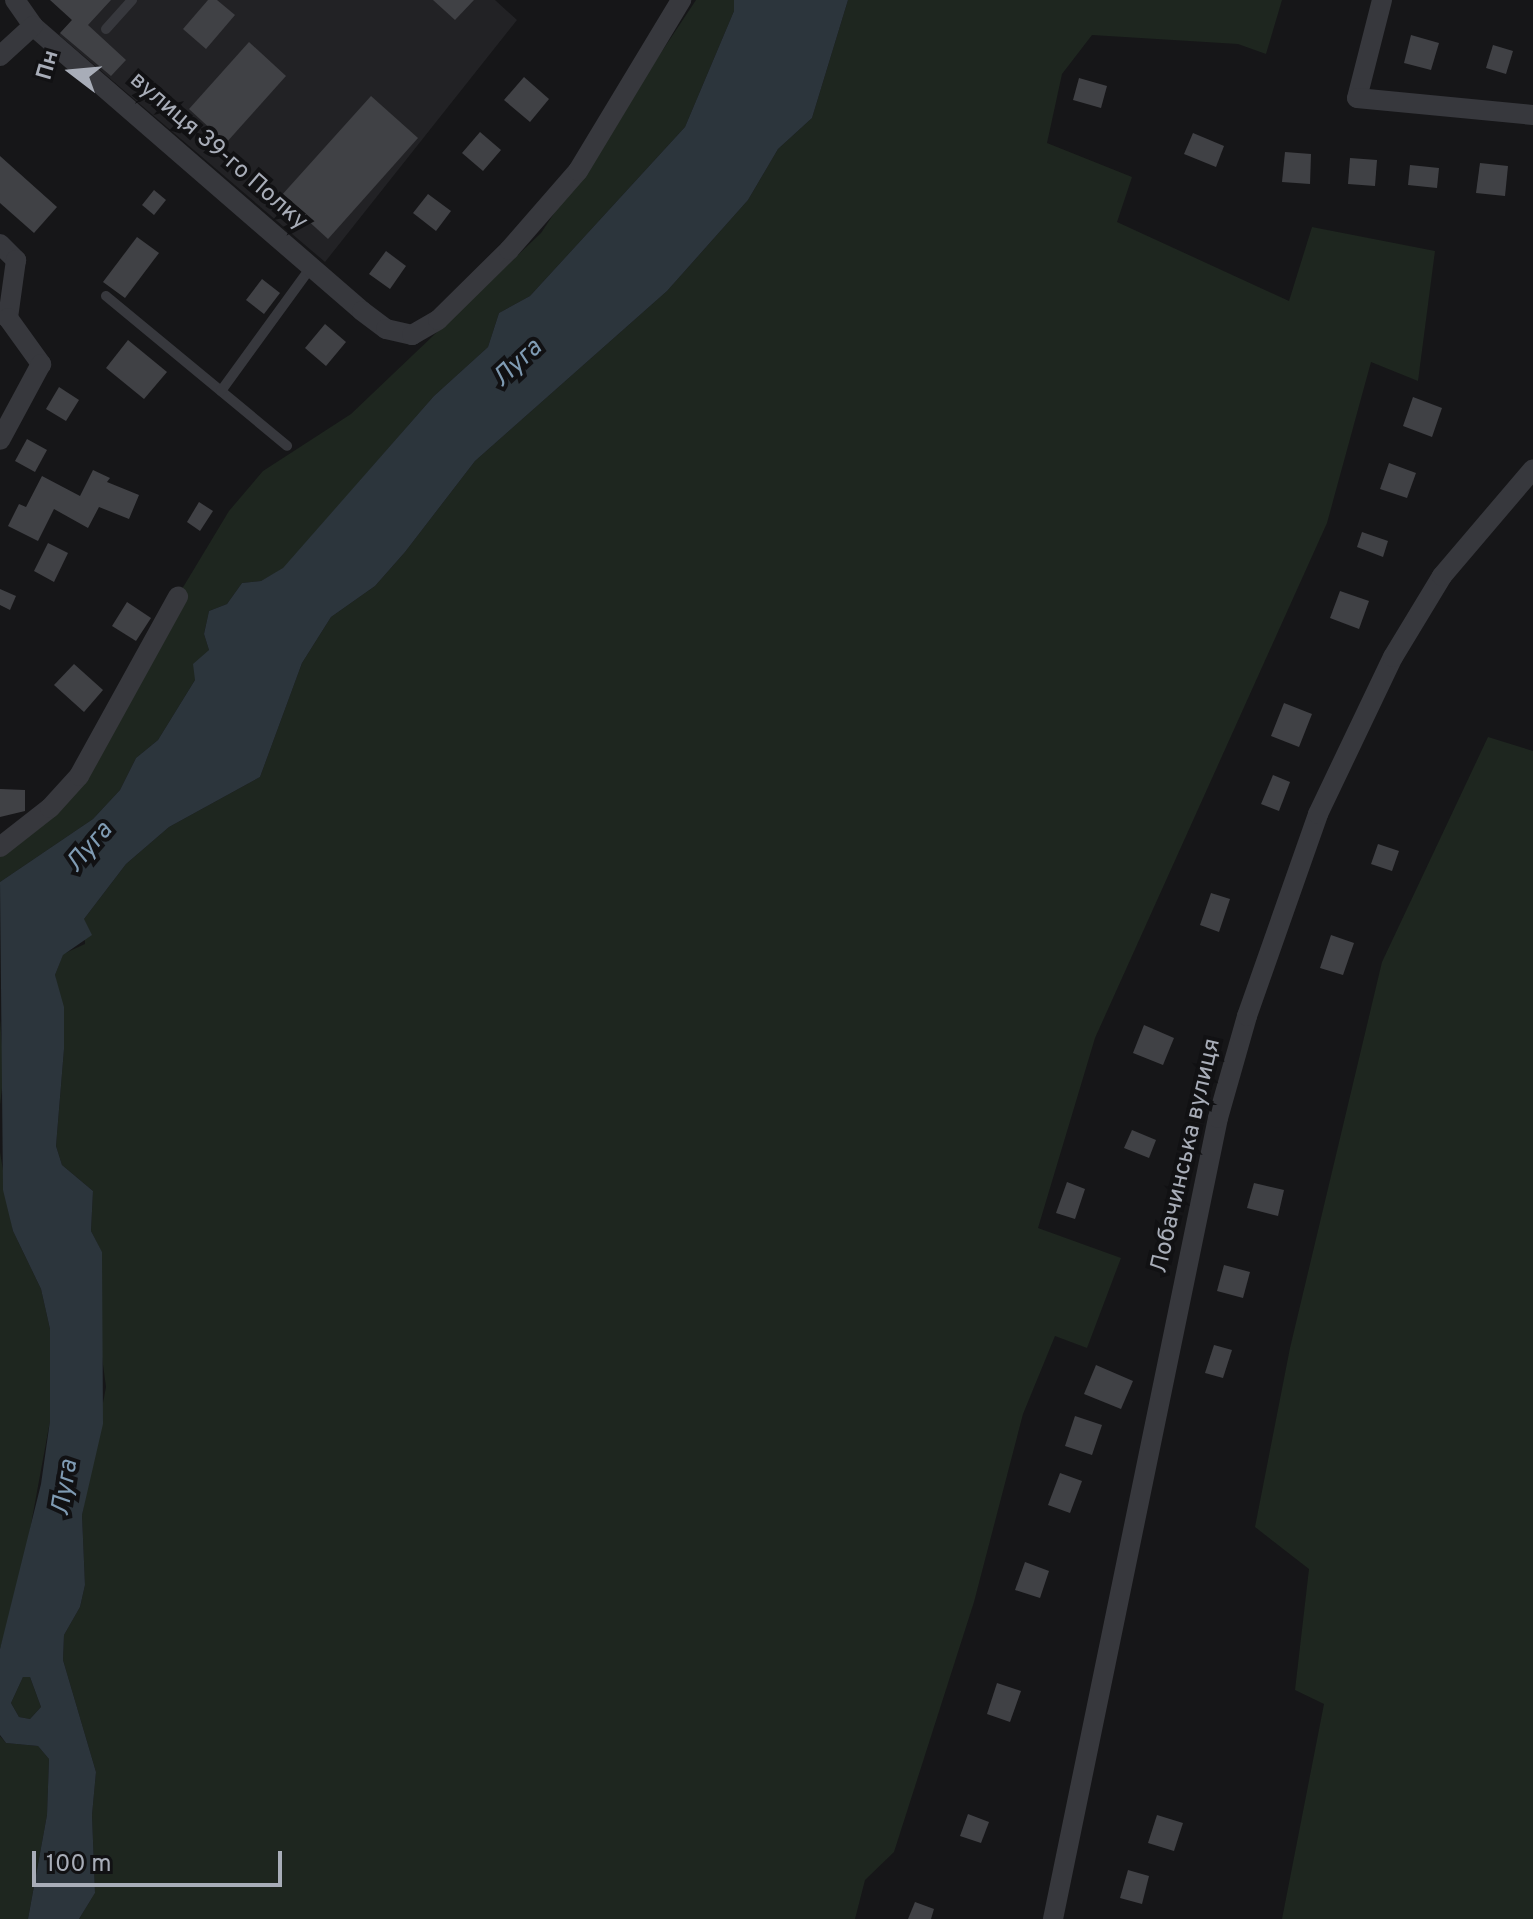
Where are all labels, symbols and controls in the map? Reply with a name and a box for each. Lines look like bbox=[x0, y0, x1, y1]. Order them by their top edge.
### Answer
north arrow bbox=[32, 32, 112, 112]
text: Пн bbox=[31, 47, 66, 83]
street label: вулиця 39-го Полку bbox=[123, 67, 313, 237]
water label: Луга bbox=[487, 333, 549, 395]
water label: Луга bbox=[60, 816, 120, 880]
street label: Лобачинська вулиця bbox=[1146, 1036, 1228, 1276]
water label: Луга bbox=[46, 1458, 86, 1518]
scale bar bbox=[36, 1835, 286, 1885]
text: 100 m bbox=[46, 1850, 112, 1880]

